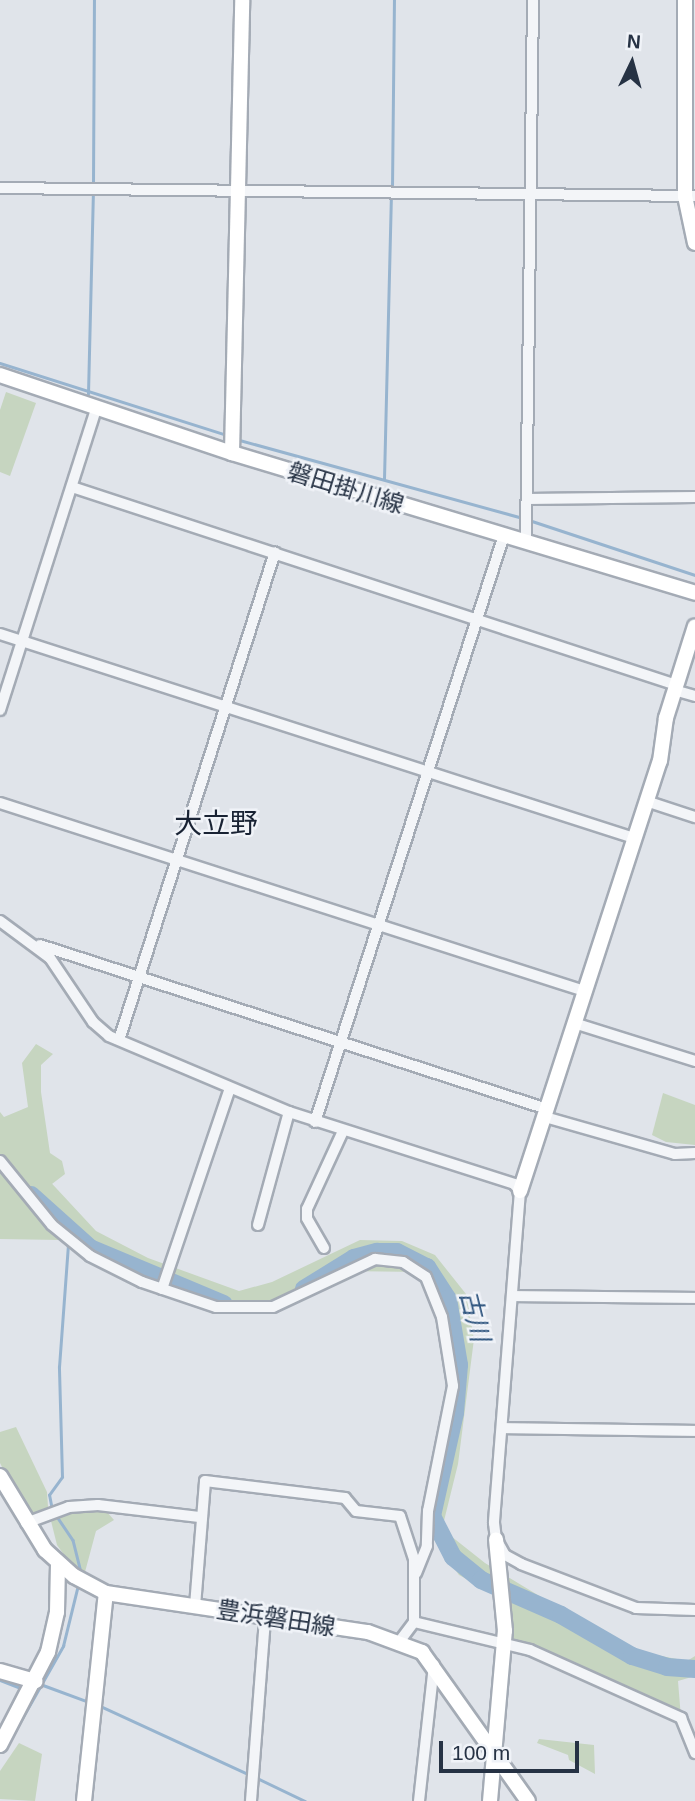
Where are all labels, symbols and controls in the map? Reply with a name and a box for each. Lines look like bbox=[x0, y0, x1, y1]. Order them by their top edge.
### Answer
north arrow bbox=[597, 28, 667, 98]
text: N bbox=[626, 31, 642, 53]
street label: 磐田掛川線 bbox=[284, 457, 408, 519]
district label: 大立野 bbox=[174, 807, 258, 841]
water label: 古川 bbox=[453, 1287, 495, 1345]
street label: 豊浜磐田線 bbox=[214, 1594, 338, 1642]
scale bar bbox=[443, 1728, 583, 1772]
text: 100 m bbox=[452, 1741, 510, 1764]

